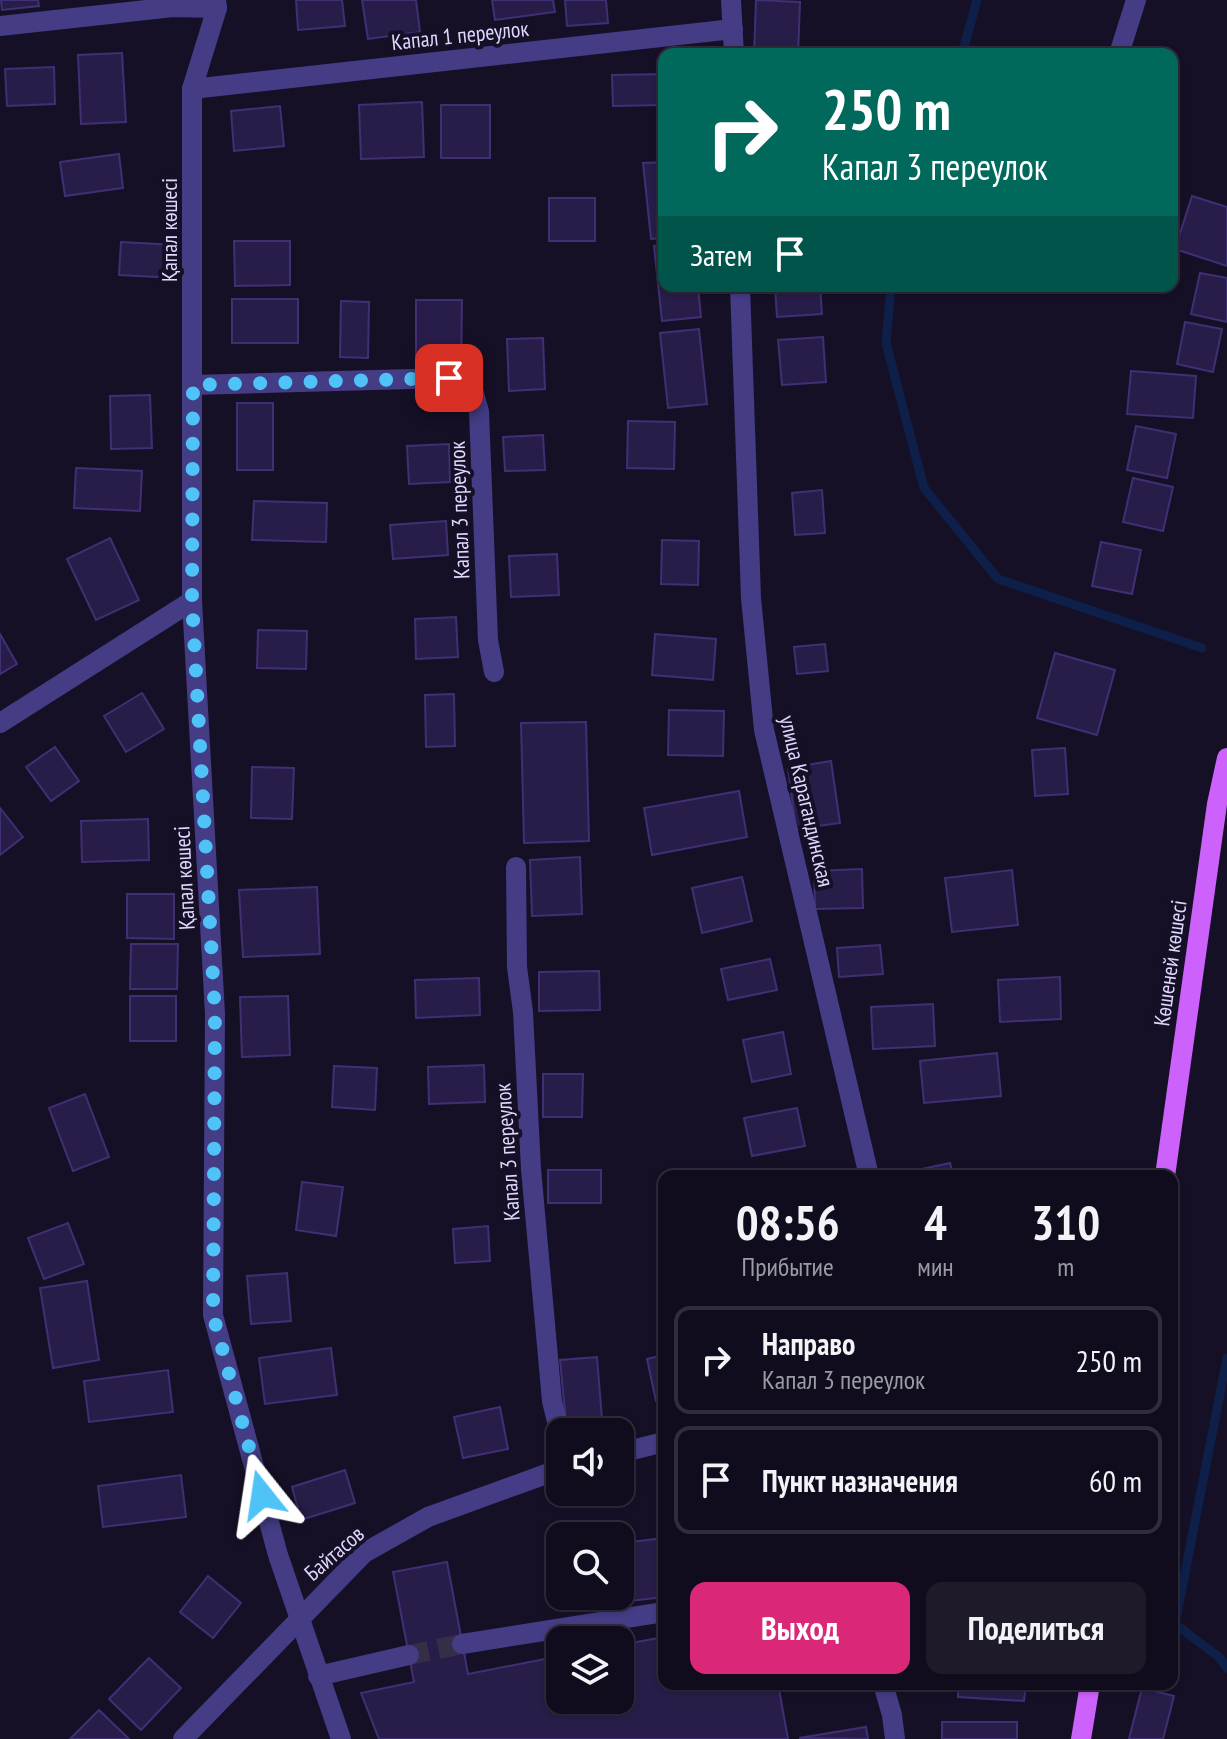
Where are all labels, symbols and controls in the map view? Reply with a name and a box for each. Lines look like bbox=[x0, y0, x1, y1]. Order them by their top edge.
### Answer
street label: Капал 1 переулок bbox=[390, 14, 531, 56]
text: 250 m bbox=[822, 73, 951, 145]
icon: right bbox=[690, 80, 794, 184]
text: Капал 3 переулок bbox=[822, 143, 1048, 190]
street label: Қапал көшесі bbox=[155, 178, 183, 282]
icon: arrive bbox=[768, 232, 812, 276]
text: Затем bbox=[690, 235, 752, 274]
pin bbox=[415, 344, 483, 412]
icon: arrive bbox=[427, 356, 471, 400]
street label: Капал 3 переулок bbox=[443, 440, 475, 579]
street label: улица Карагандинская bbox=[774, 713, 840, 889]
street label: Қапал көшесі bbox=[167, 825, 201, 931]
street label: Көшеней көшесі bbox=[1147, 898, 1193, 1028]
street label: Капал 3 переулок bbox=[488, 1082, 526, 1222]
text: 08:56 bbox=[736, 1191, 840, 1253]
text: 4 bbox=[924, 1191, 947, 1253]
text: 310 bbox=[1031, 1191, 1100, 1253]
text: Прибытие bbox=[742, 1250, 834, 1283]
text: мин bbox=[917, 1250, 954, 1283]
text: m bbox=[1057, 1250, 1074, 1283]
text: Направо bbox=[762, 1324, 855, 1363]
icon: right bbox=[694, 1338, 738, 1382]
text: 250 m bbox=[1076, 1341, 1142, 1380]
text: Капал 3 переулок bbox=[762, 1363, 925, 1396]
map controls bbox=[546, 1418, 634, 1714]
button: sound bbox=[546, 1418, 634, 1506]
position arrow bbox=[220, 1453, 304, 1537]
icon: arrive bbox=[694, 1458, 738, 1502]
text: Пункт назначения bbox=[762, 1461, 958, 1500]
text: 60 m bbox=[1089, 1461, 1142, 1500]
street label: Байтасов bbox=[298, 1519, 370, 1587]
button: search bbox=[546, 1522, 634, 1610]
button: Выход bbox=[690, 1582, 910, 1674]
button: Поделиться bbox=[926, 1582, 1146, 1674]
button: layers bbox=[546, 1626, 634, 1714]

